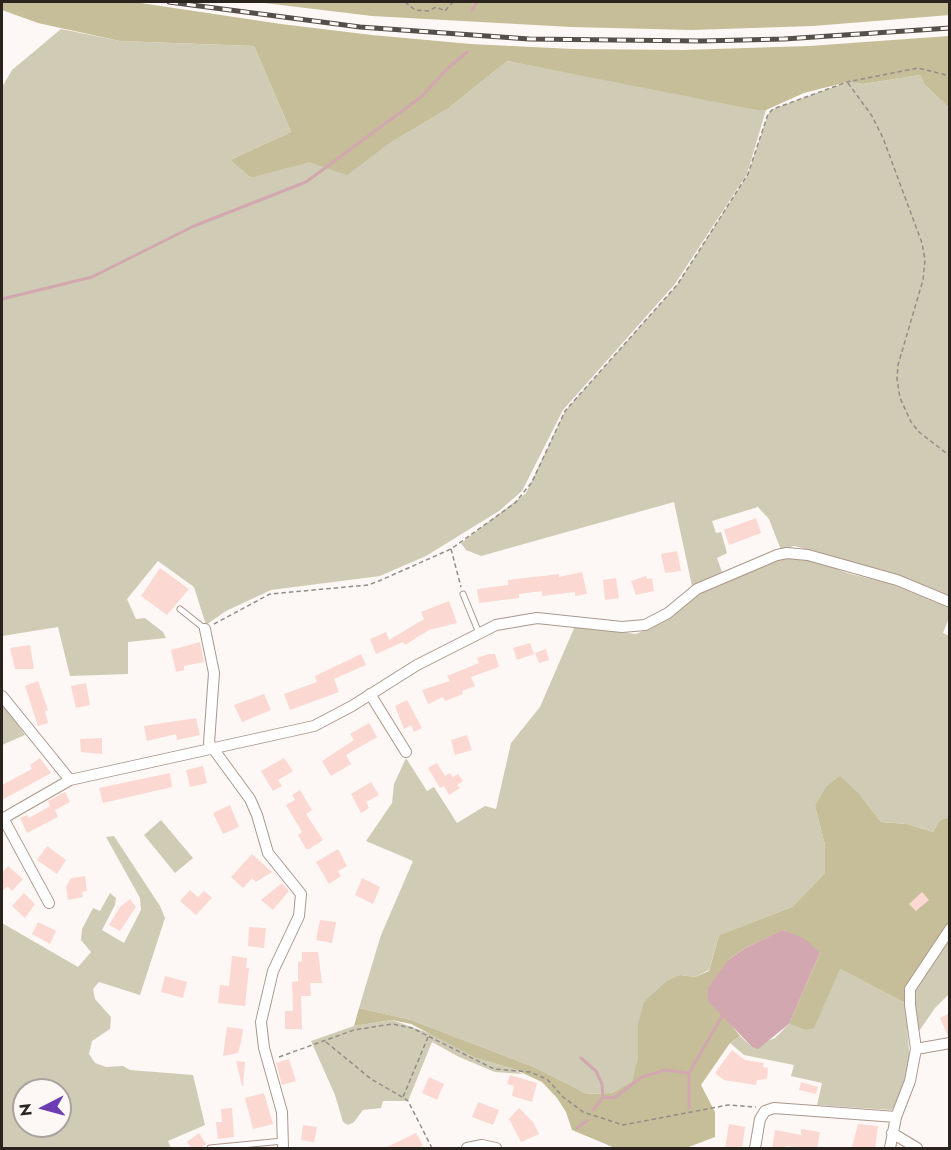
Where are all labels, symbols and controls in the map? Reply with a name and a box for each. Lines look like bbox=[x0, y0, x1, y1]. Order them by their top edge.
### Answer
north arrow bbox=[12, 1078, 72, 1138]
text: N bbox=[13, 1102, 38, 1117]

